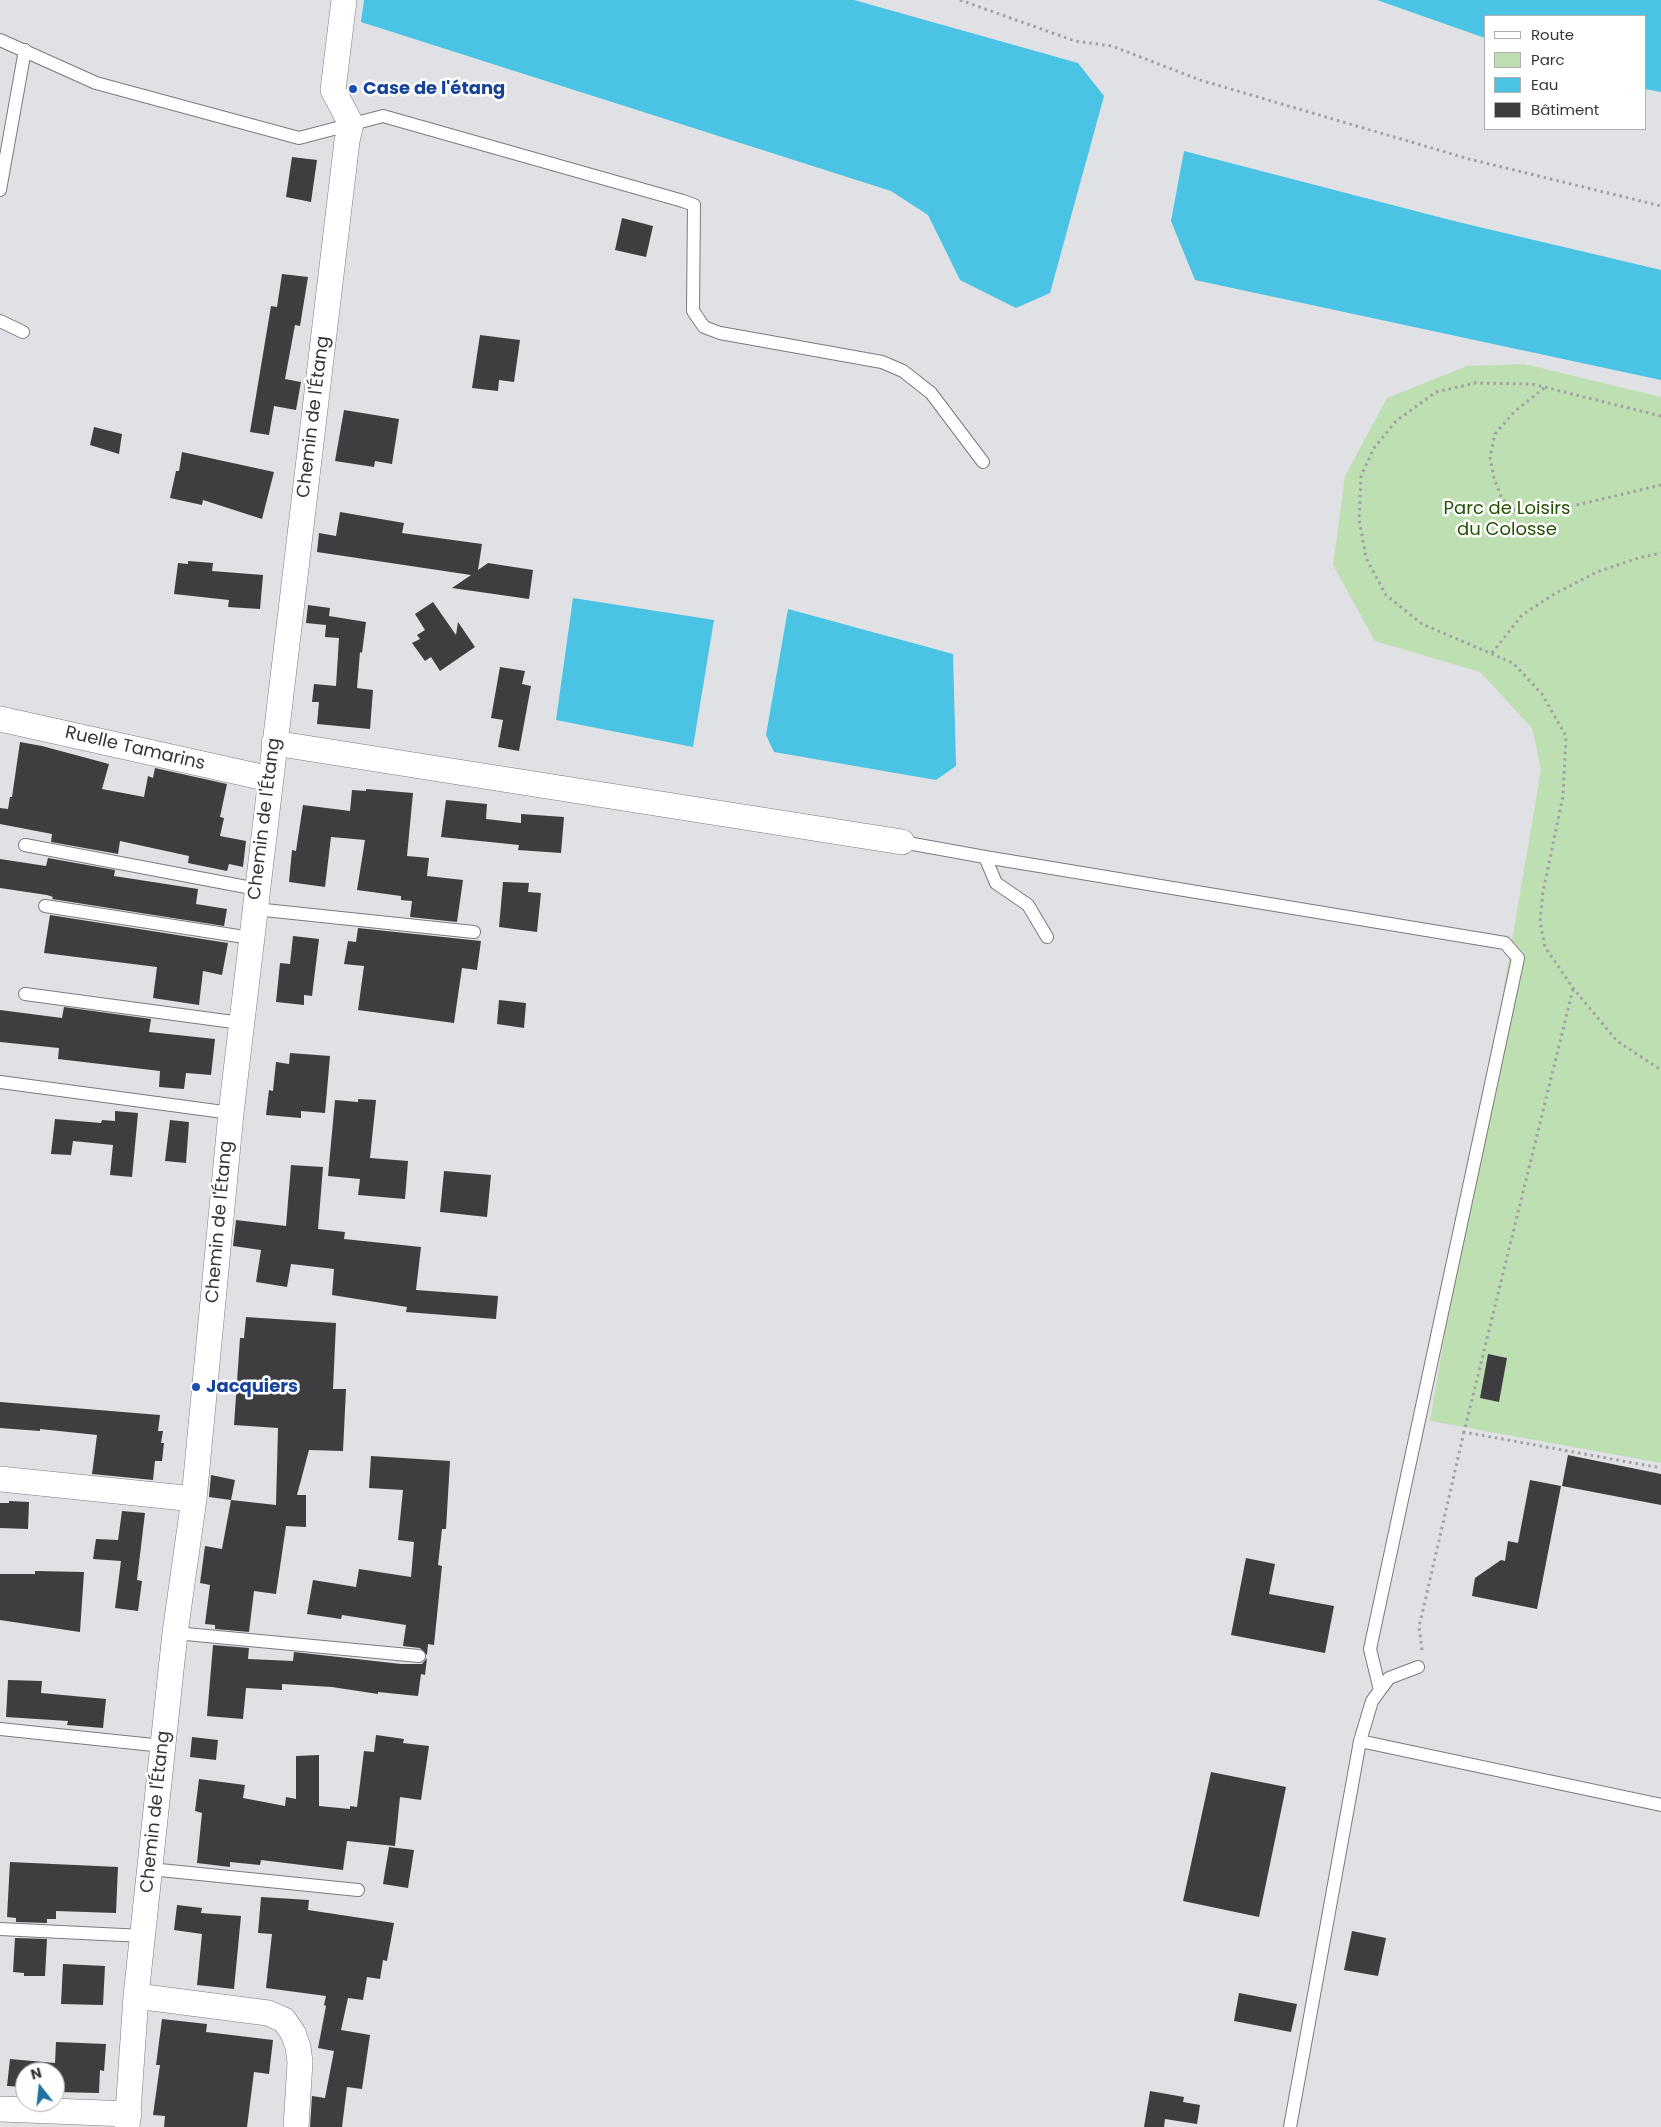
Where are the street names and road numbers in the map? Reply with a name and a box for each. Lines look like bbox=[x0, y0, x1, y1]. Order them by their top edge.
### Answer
street label: Chemin de l'Étang bbox=[293, 335, 335, 499]
street label: Ruelle Tamarins bbox=[63, 722, 207, 776]
street label: Chemin de l'Étang bbox=[244, 737, 286, 901]
street label: Chemin de l'Étang bbox=[202, 1140, 238, 1304]
street label: Chemin de l'Étang bbox=[137, 1730, 175, 1894]

